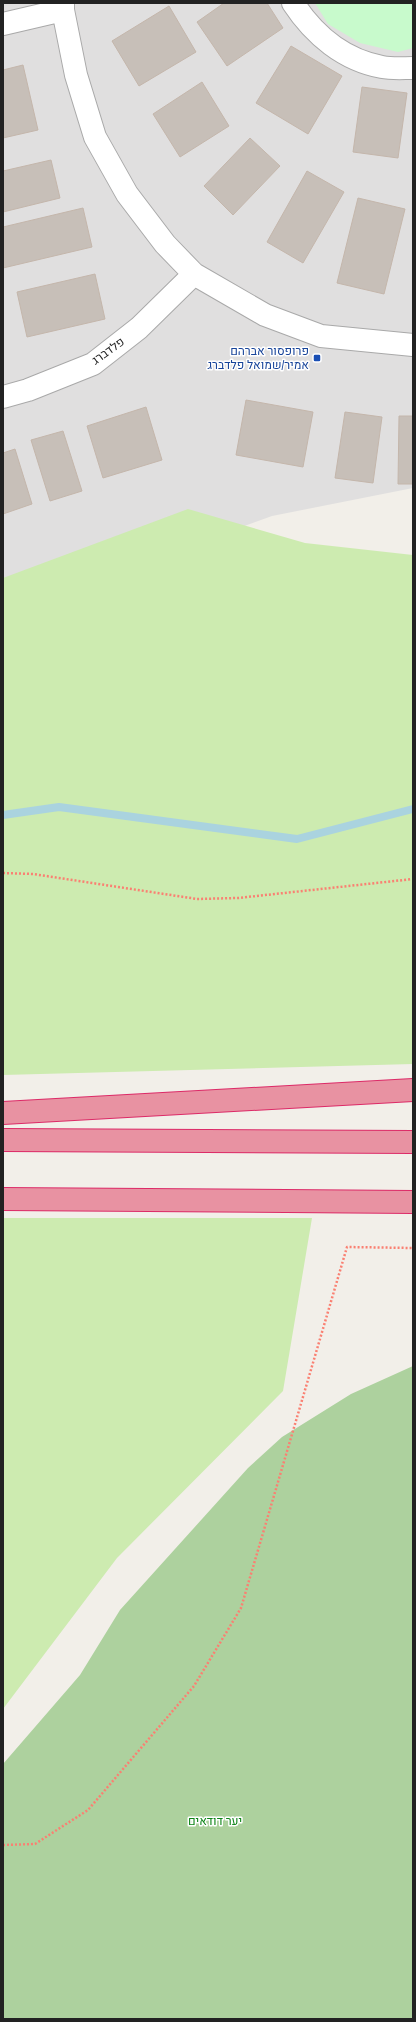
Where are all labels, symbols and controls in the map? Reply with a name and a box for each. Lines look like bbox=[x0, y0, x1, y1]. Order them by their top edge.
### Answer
street label: פלדברג bbox=[88, 334, 128, 368]
place label: פרופסור אברהם אמיר/שמואל פלדברג bbox=[207, 343, 309, 373]
marker: פרופסור אברהם אמיר/שמואל פלדברג bbox=[312, 353, 322, 363]
park label: יער דודאים bbox=[188, 1813, 242, 1829]

